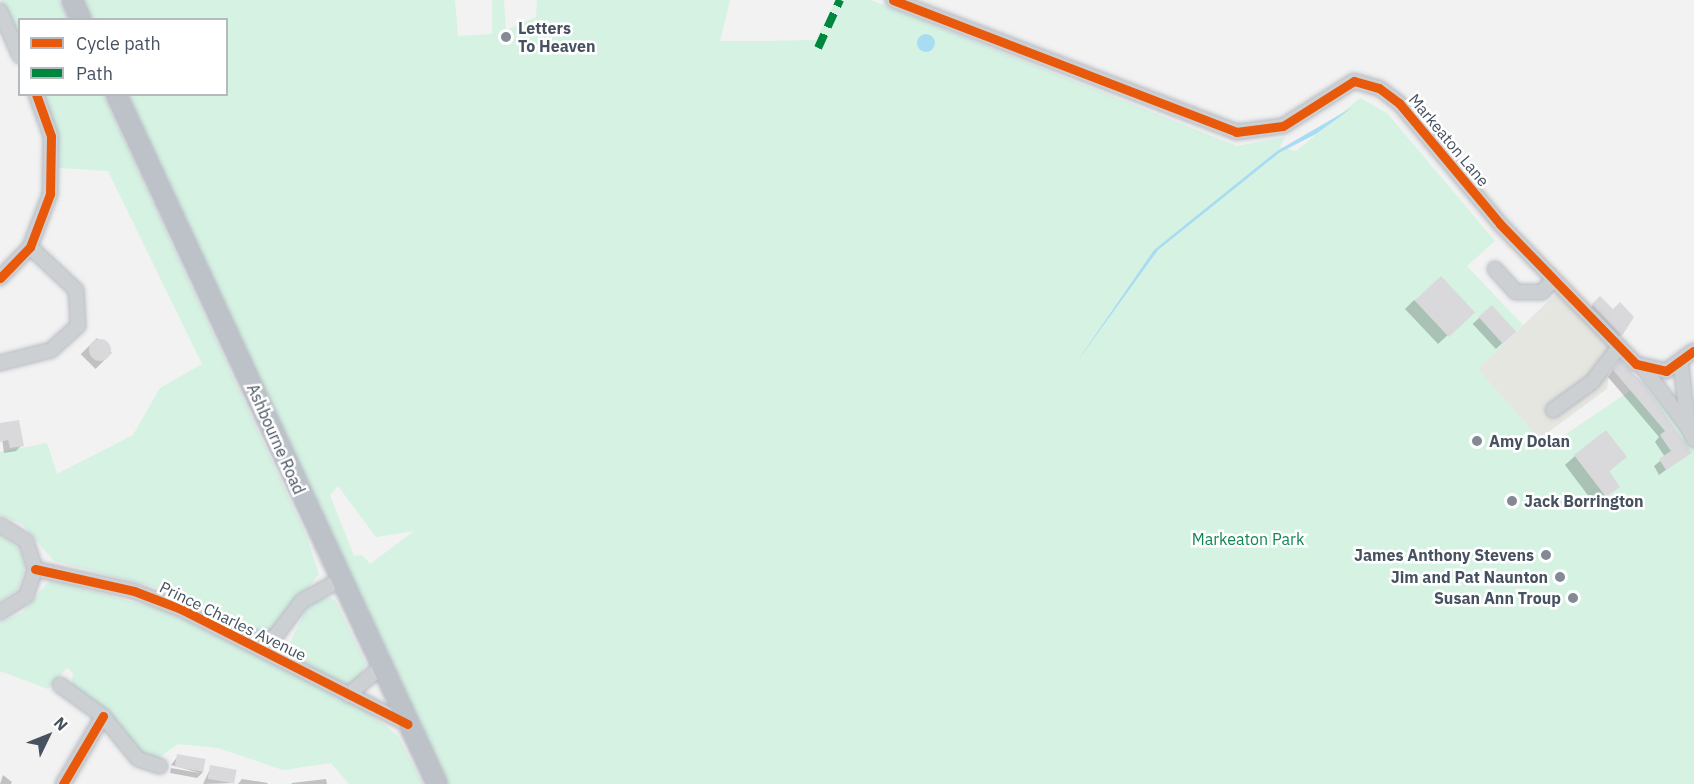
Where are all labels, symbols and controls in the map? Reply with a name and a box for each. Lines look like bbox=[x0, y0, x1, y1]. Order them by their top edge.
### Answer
legend bbox=[18, 18, 228, 96]
place label: Letters To Heaven bbox=[518, 18, 596, 56]
marker: Letters To Heaven bbox=[499, 30, 513, 44]
text: Cycle path bbox=[76, 32, 161, 55]
text: Path bbox=[76, 62, 113, 85]
street label: Markeaton Lane bbox=[1405, 90, 1493, 190]
street label: Ashbourne Road bbox=[243, 381, 309, 497]
place label: Amy Dolan bbox=[1489, 431, 1570, 451]
marker: Amy Dolan bbox=[1470, 434, 1484, 448]
place label: Jack Borrington bbox=[1524, 491, 1644, 511]
marker: Jack Borrington bbox=[1505, 494, 1519, 508]
park label: Markeaton Park bbox=[1192, 529, 1304, 549]
place label: James Anthony Stevens bbox=[1354, 545, 1534, 565]
marker: James Anthony Stevens bbox=[1539, 548, 1553, 562]
place label: Jim and Pat Naunton bbox=[1391, 567, 1548, 587]
marker: Jim and Pat Naunton bbox=[1553, 570, 1567, 584]
street label: Prince Charles Avenue bbox=[157, 577, 309, 665]
place label: Susan Ann Troup bbox=[1434, 588, 1561, 608]
marker: Susan Ann Troup bbox=[1566, 591, 1580, 605]
north arrow bbox=[18, 706, 78, 766]
text: N bbox=[50, 713, 72, 735]

